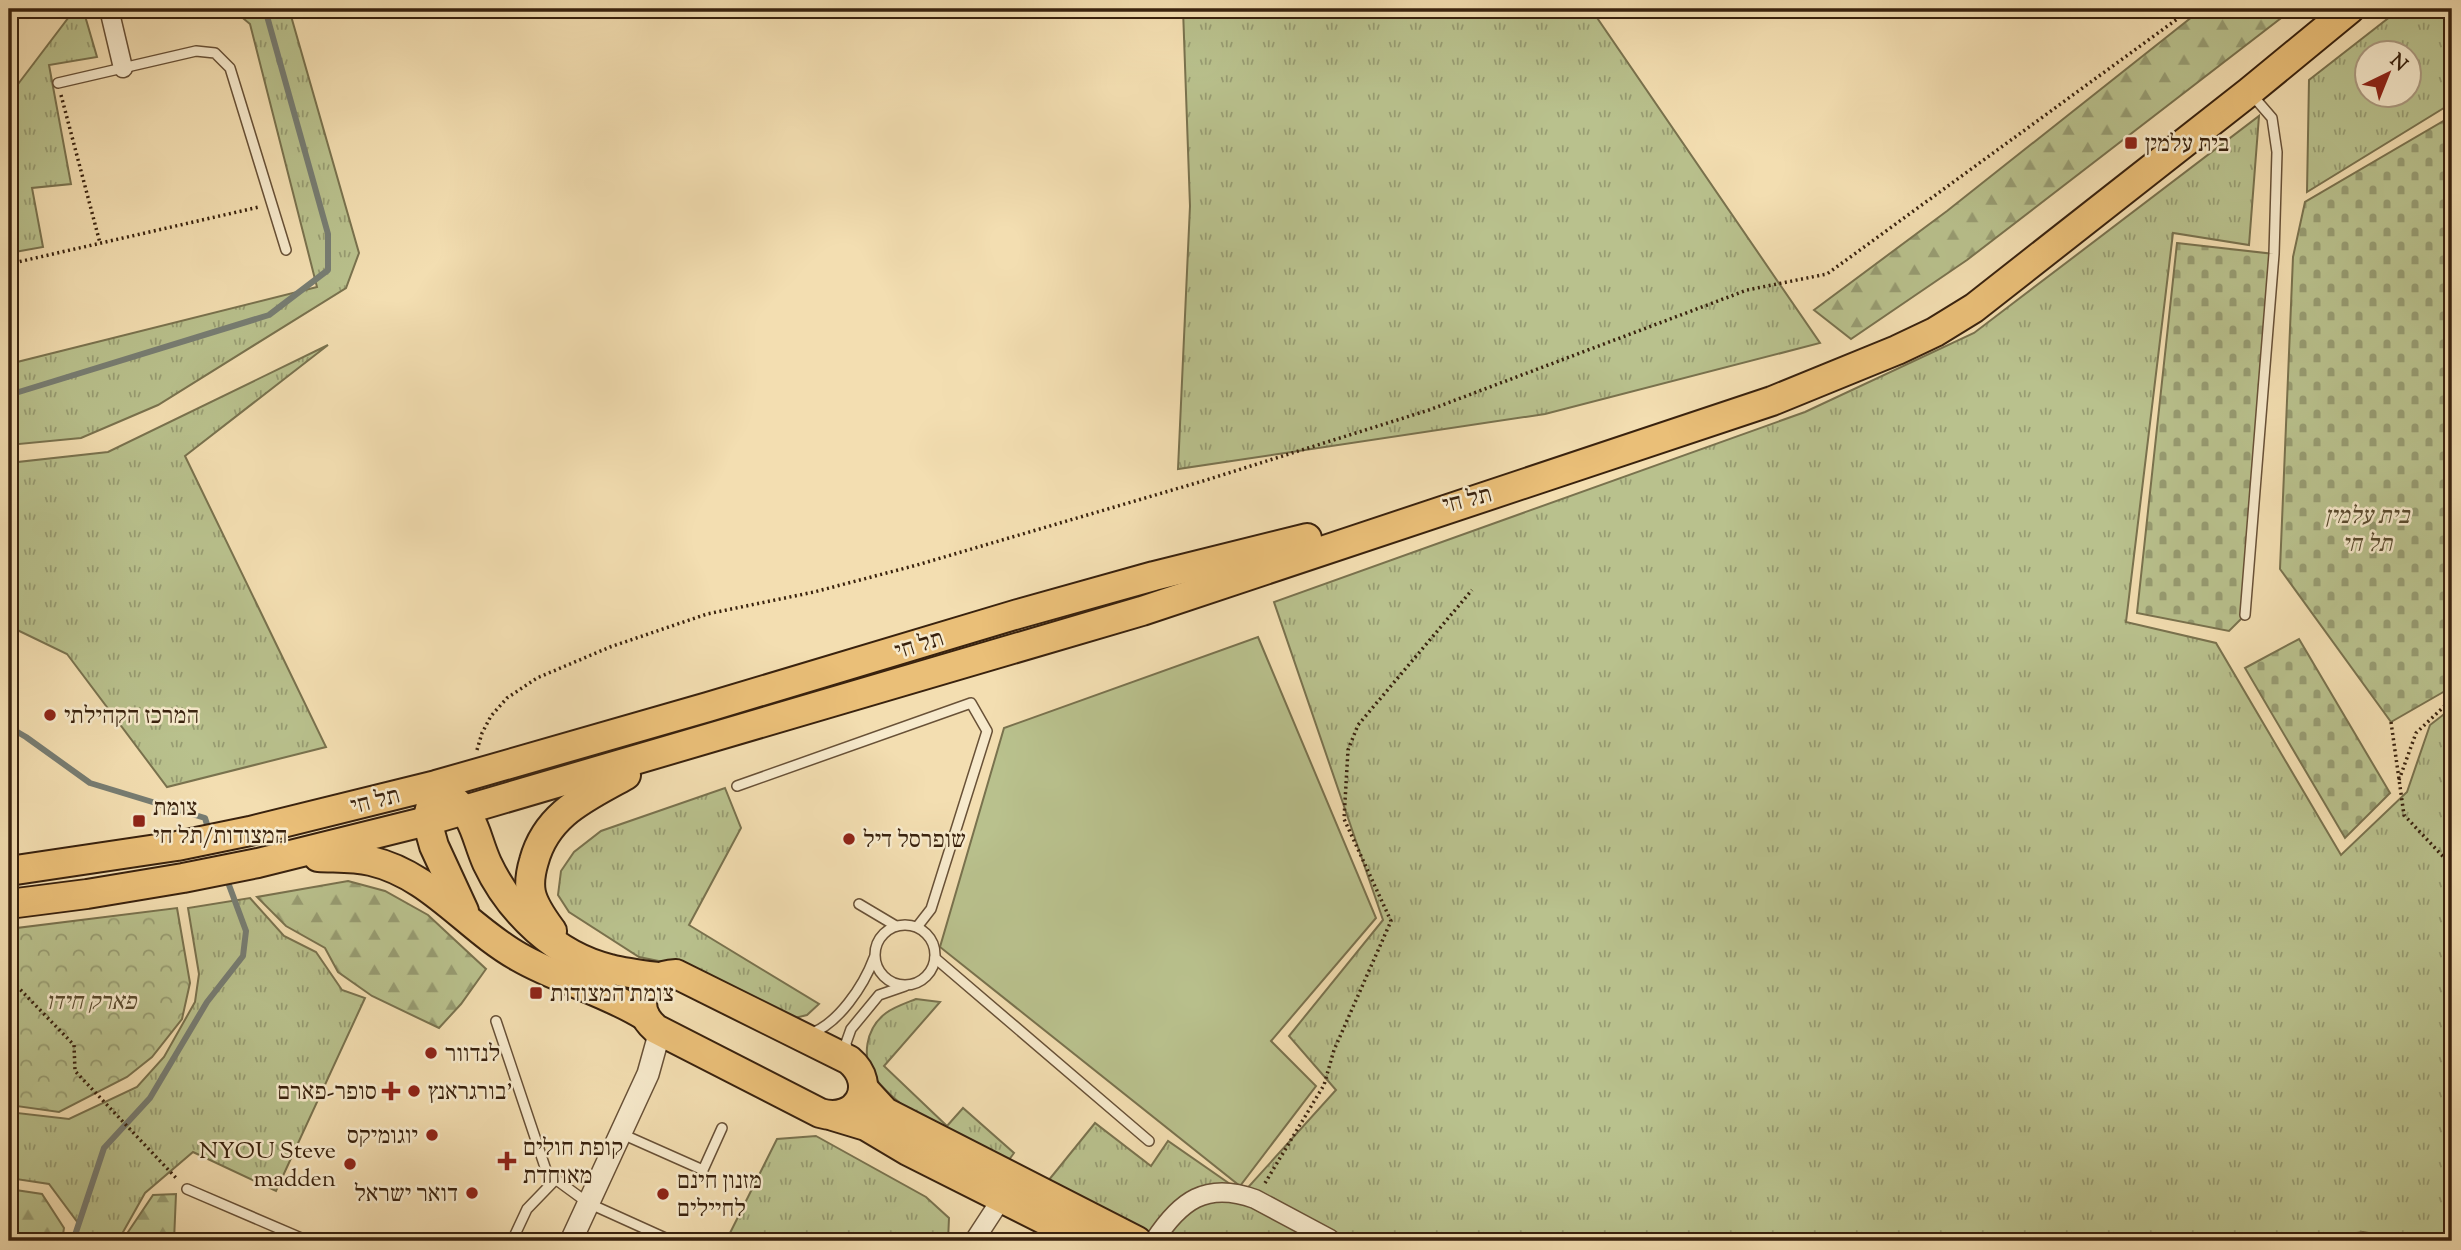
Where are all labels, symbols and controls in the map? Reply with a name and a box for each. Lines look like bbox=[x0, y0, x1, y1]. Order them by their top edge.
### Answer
north arrow bbox=[2352, 38, 2422, 108]
text: N bbox=[2383, 48, 2413, 78]
place label: בית עלמין bbox=[2145, 128, 2229, 162]
marker: בית עלמין bbox=[2123, 135, 2139, 151]
street label: תל חי bbox=[1439, 478, 1496, 523]
park label: בית עלמין תל חי bbox=[2325, 500, 2411, 562]
street label: תל חי bbox=[891, 622, 948, 669]
place label: המרכז הקהילתי bbox=[64, 700, 199, 734]
marker: המרכז הקהילתי bbox=[42, 707, 58, 723]
street label: תל חי bbox=[347, 779, 404, 824]
place label: צומת המצודות/תל חי bbox=[153, 792, 287, 854]
marker: צומת המצודות/תל חי bbox=[131, 813, 147, 829]
place label: שופרסל דיל bbox=[863, 824, 966, 858]
marker: שופרסל דיל bbox=[841, 831, 857, 847]
place label: צומת המצודות bbox=[550, 978, 674, 1012]
marker: צומת המצודות bbox=[528, 985, 544, 1001]
park label: פארק חידו bbox=[46, 986, 138, 1020]
place label: לנדוור bbox=[445, 1038, 500, 1072]
marker: לנדוור bbox=[423, 1045, 439, 1061]
place label: סופר-פארם bbox=[277, 1076, 377, 1110]
place label: בורגראנץ' bbox=[428, 1076, 513, 1110]
marker: סופר-פארם bbox=[383, 1083, 399, 1099]
marker: בורגראנץ' bbox=[406, 1083, 422, 1099]
place label: יוגומיקס bbox=[347, 1120, 418, 1154]
marker: יוגומיקס bbox=[424, 1127, 440, 1143]
place label: קופת חולים מאוחדת bbox=[523, 1132, 623, 1194]
place label: NYOU Steve madden bbox=[199, 1135, 336, 1197]
marker: קופת חולים מאוחדת bbox=[497, 1151, 517, 1171]
marker: NYOU Steve madden bbox=[342, 1156, 358, 1172]
place label: מזנון חינם לחיילים bbox=[677, 1165, 762, 1227]
place label: דואר ישראל bbox=[354, 1178, 458, 1212]
marker: דואר ישראל bbox=[464, 1185, 480, 1201]
marker: מזנון חינם לחיילים bbox=[655, 1186, 671, 1202]

